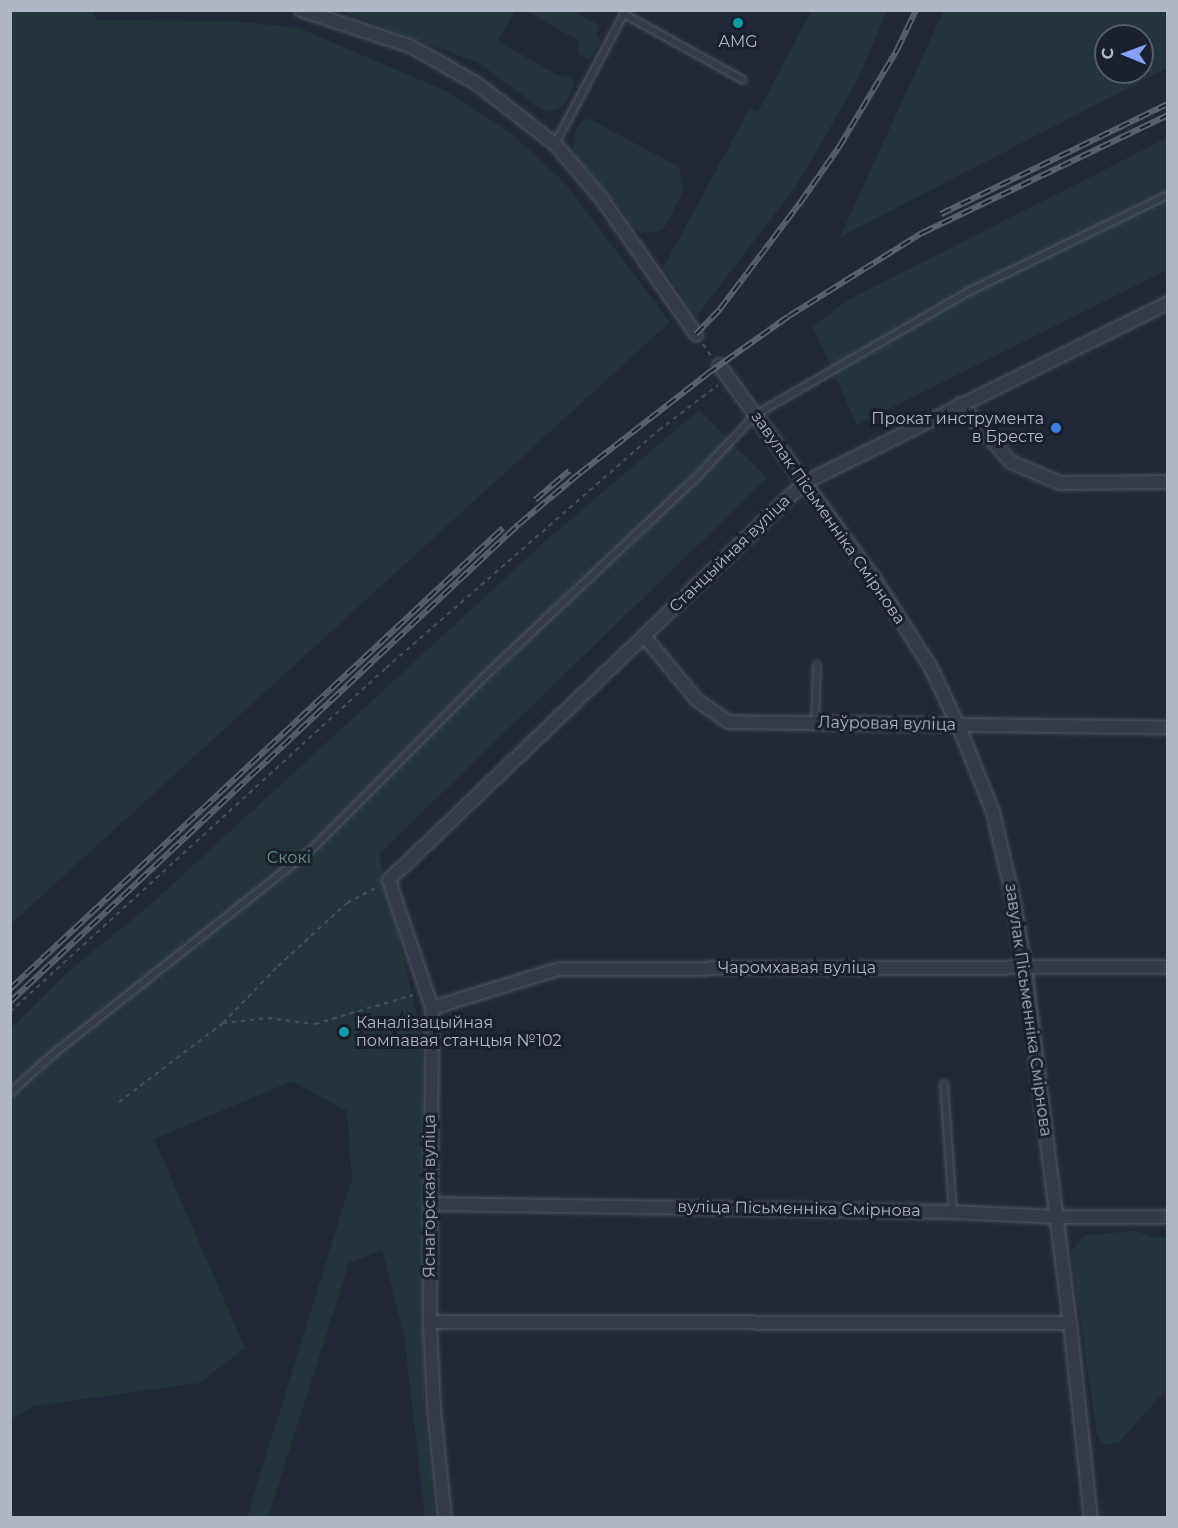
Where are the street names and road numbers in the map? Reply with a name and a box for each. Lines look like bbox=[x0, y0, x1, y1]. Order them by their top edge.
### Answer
street label: завулак Пісьменніка Смірнова bbox=[747, 408, 909, 628]
street label: Станцыйная вуліца bbox=[666, 491, 794, 617]
street label: Лаўровая вуліца bbox=[818, 713, 956, 735]
street label: завулак Пісьменніка Смірнова bbox=[1001, 882, 1055, 1138]
street label: Чаромхавая вуліца bbox=[718, 958, 876, 978]
street label: Яснагорская вуліца bbox=[420, 1114, 440, 1278]
street label: вуліца Пісьменніка Смірнова bbox=[677, 1197, 921, 1221]

